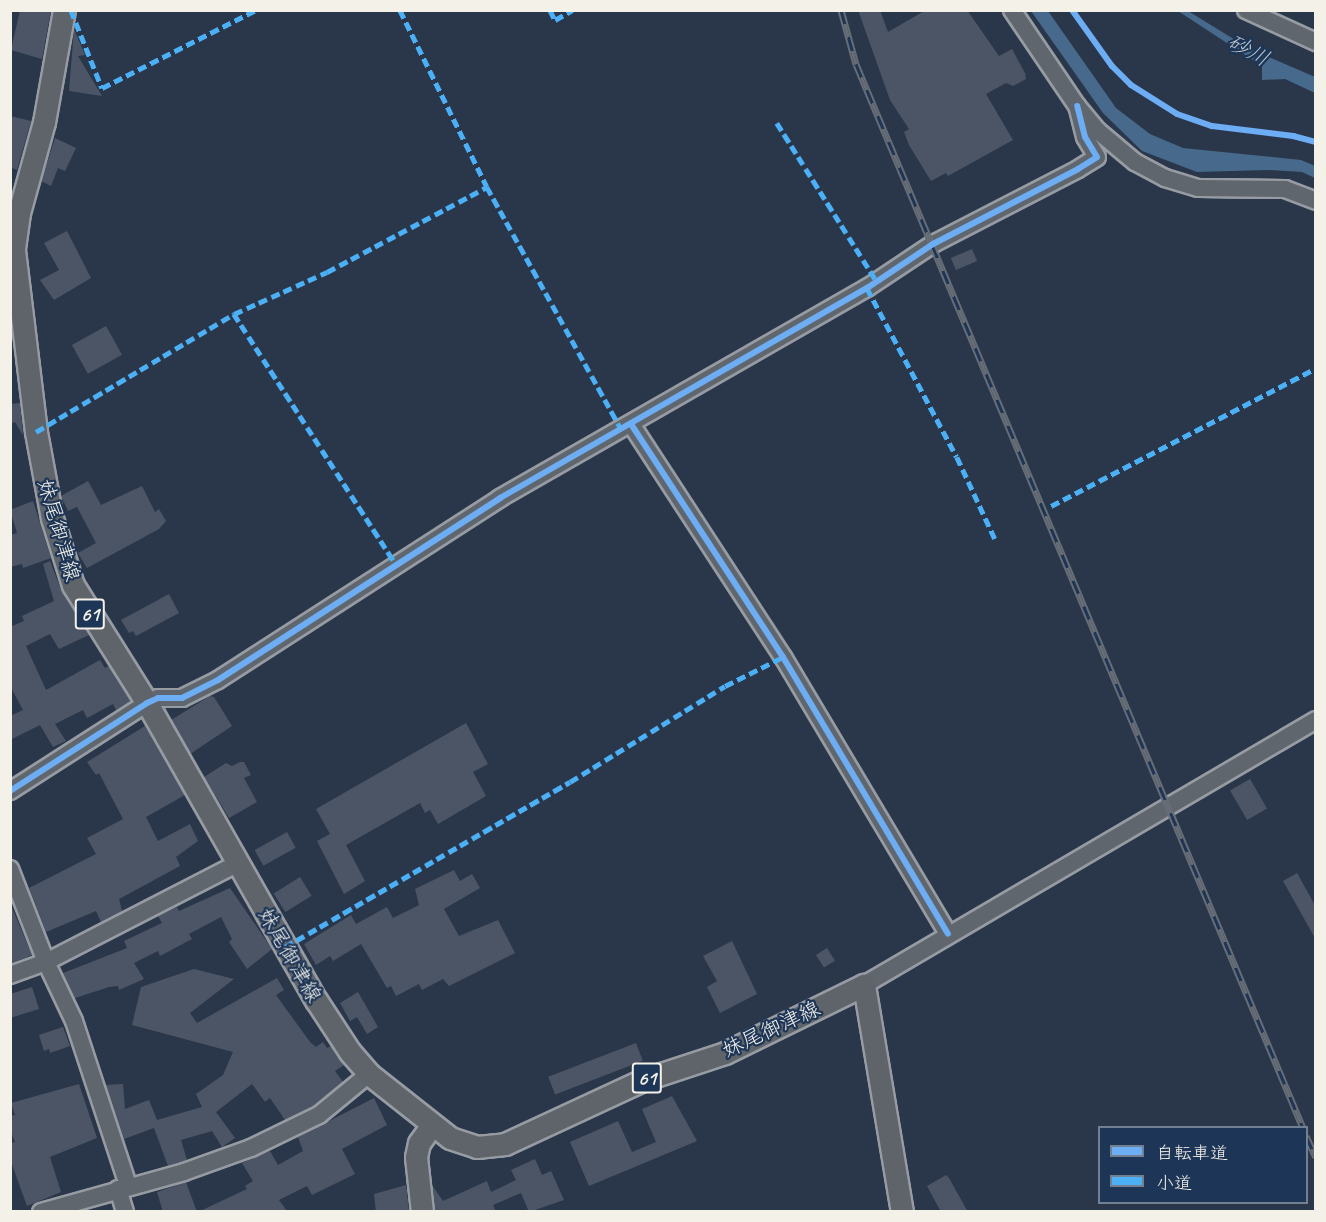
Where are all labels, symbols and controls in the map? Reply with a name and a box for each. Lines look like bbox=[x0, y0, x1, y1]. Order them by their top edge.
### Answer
water label: 砂川 bbox=[1222, 29, 1274, 73]
street label: 妹尾御津線 bbox=[32, 476, 86, 584]
road number: 61 bbox=[74, 597, 106, 631]
street label: 妹尾御津線 bbox=[253, 903, 327, 1007]
street label: 妹尾御津線 bbox=[718, 995, 824, 1063]
road number: 61 bbox=[630, 1061, 664, 1095]
legend bbox=[1098, 1126, 1308, 1204]
text: 自転車道 bbox=[1156, 1142, 1228, 1164]
text: 小道 bbox=[1156, 1172, 1192, 1194]

